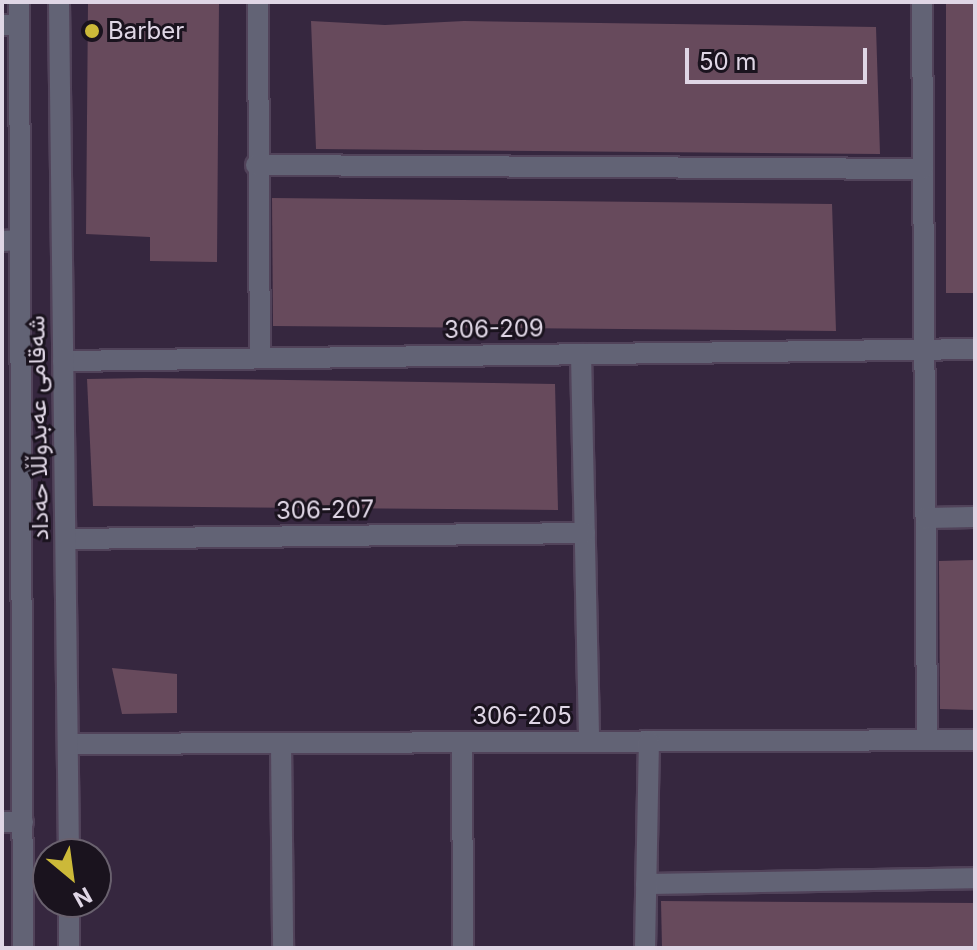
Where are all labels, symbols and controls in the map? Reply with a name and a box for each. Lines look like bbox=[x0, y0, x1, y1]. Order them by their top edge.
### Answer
place label: Barber bbox=[108, 17, 184, 45]
marker: Barber bbox=[83, 22, 101, 40]
scale bar bbox=[689, 32, 871, 82]
text: 50 m bbox=[699, 47, 757, 76]
street label: 306-209 bbox=[444, 314, 544, 344]
street label: شەقامی عەبدوڵڵا حەداد bbox=[22, 315, 54, 541]
street label: 306-207 bbox=[276, 495, 374, 525]
street label: 306-205 bbox=[472, 702, 572, 730]
north arrow bbox=[32, 838, 112, 918]
text: N bbox=[69, 882, 96, 913]

